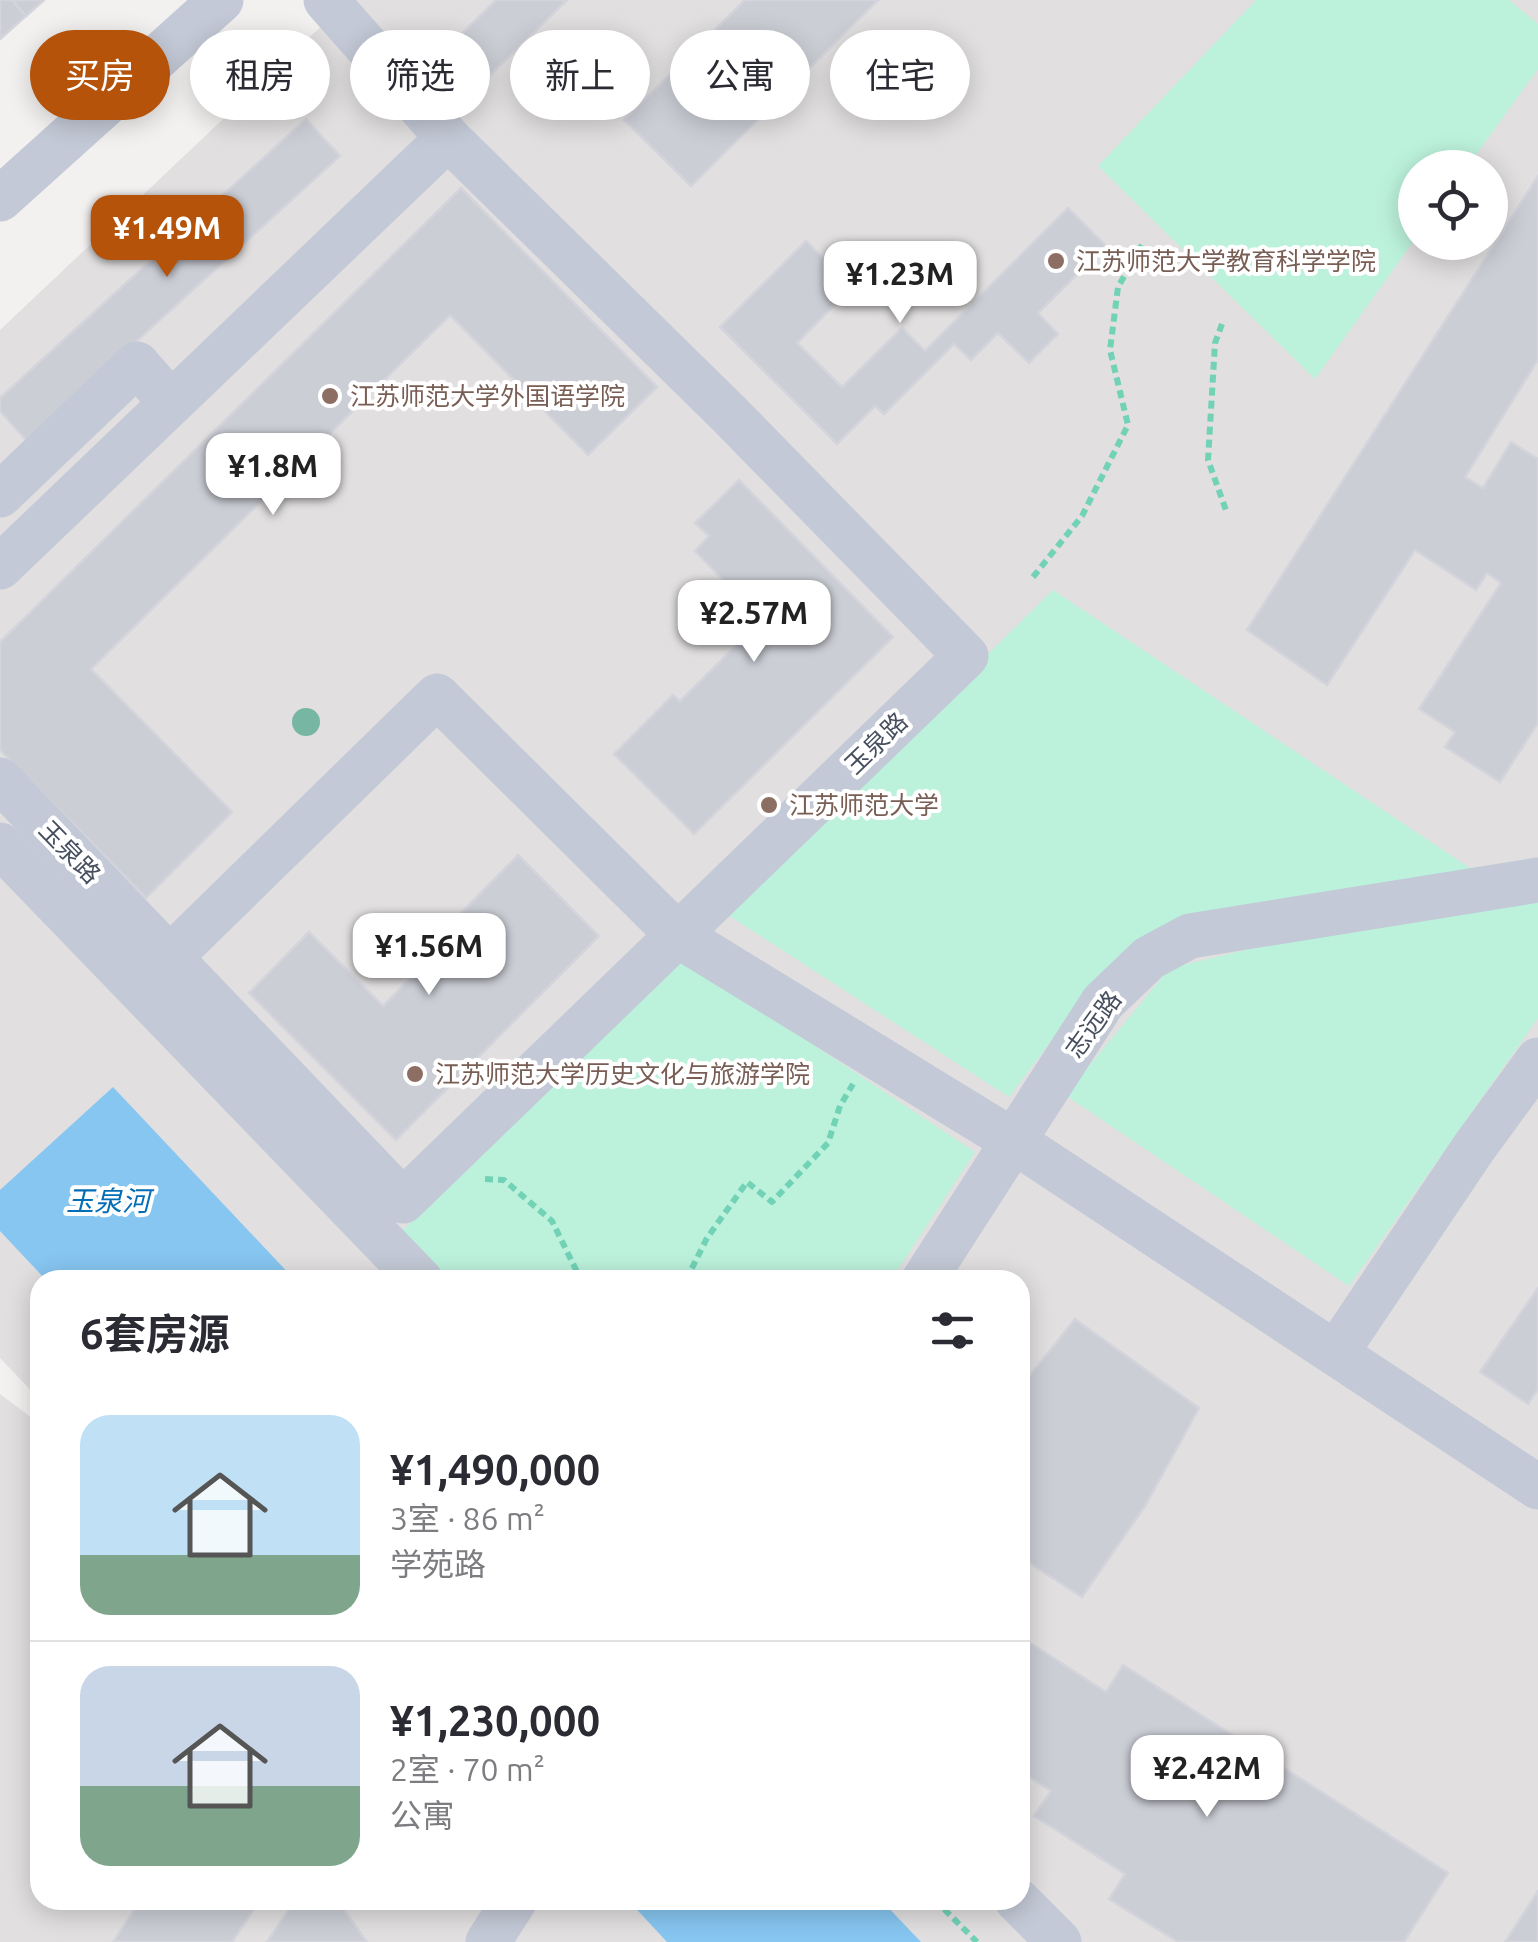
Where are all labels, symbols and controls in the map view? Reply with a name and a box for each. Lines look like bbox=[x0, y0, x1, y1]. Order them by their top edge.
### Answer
chip: 买房 bbox=[30, 30, 170, 120]
chip: 租房 bbox=[190, 30, 330, 120]
chip: 筛选 bbox=[350, 30, 490, 120]
chip: 新上 bbox=[510, 30, 650, 120]
chip: 公寓 bbox=[670, 30, 810, 120]
chip: 住宅 bbox=[830, 30, 970, 120]
map controls bbox=[1398, 150, 1508, 260]
button: locate bbox=[1398, 150, 1508, 260]
pin: ¥1.49M bbox=[86, 195, 248, 280]
text: ¥1.49M bbox=[113, 209, 221, 245]
pin: ¥1.23M bbox=[819, 241, 981, 326]
place label: 江苏师范大学教育科学学院 bbox=[1076, 247, 1376, 275]
marker: 江苏师范大学教育科学学院 bbox=[1045, 250, 1067, 272]
text: ¥1.23M bbox=[846, 255, 954, 291]
place label: 江苏师范大学外国语学院 bbox=[350, 382, 625, 410]
marker: 江苏师范大学外国语学院 bbox=[319, 385, 341, 407]
pin: ¥1.8M bbox=[203, 433, 343, 518]
text: ¥1.8M bbox=[228, 447, 318, 483]
pin: ¥2.57M bbox=[673, 580, 835, 665]
text: ¥2.57M bbox=[700, 594, 808, 630]
street label: 玉泉路 bbox=[839, 707, 913, 779]
place label: 江苏师范大学 bbox=[789, 791, 939, 819]
marker: 江苏师范大学 bbox=[758, 794, 780, 816]
street label: 玉泉路 bbox=[34, 815, 106, 889]
pin: ¥1.56M bbox=[348, 913, 510, 998]
text: ¥1.56M bbox=[375, 927, 483, 963]
street label: 志远路 bbox=[1060, 985, 1126, 1063]
place label: 江苏师范大学历史文化与旅游学院 bbox=[435, 1060, 810, 1088]
marker: 江苏师范大学历史文化与旅游学院 bbox=[404, 1063, 426, 1085]
water label: 玉泉河 bbox=[66, 1185, 155, 1216]
icon: filters bbox=[925, 1303, 980, 1358]
text: 6套房源 bbox=[80, 1310, 230, 1357]
text: ¥1,490,000 bbox=[390, 1446, 600, 1493]
icon: home bbox=[160, 1455, 280, 1575]
text: 3室 · 86 m² bbox=[390, 1500, 545, 1536]
text: 学苑路 bbox=[390, 1546, 486, 1582]
text: ¥1,230,000 bbox=[390, 1697, 600, 1744]
icon: home bbox=[160, 1706, 280, 1826]
pin: ¥2.42M bbox=[1126, 1735, 1288, 1820]
text: ¥2.42M bbox=[1153, 1749, 1261, 1785]
text: 2室 · 70 m² bbox=[390, 1751, 545, 1787]
text: 公寓 bbox=[390, 1797, 454, 1833]

